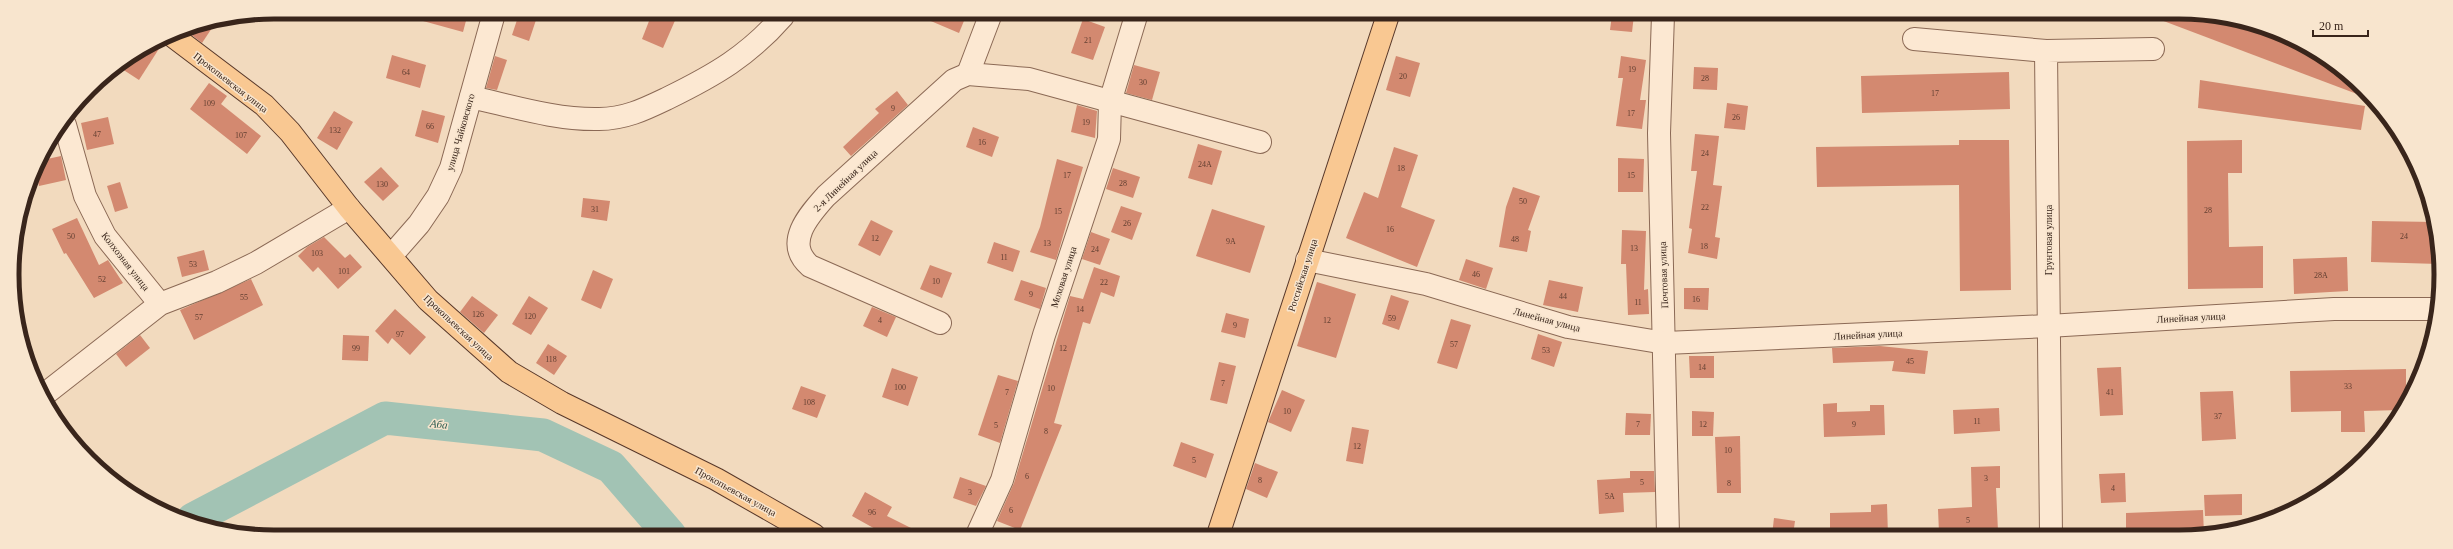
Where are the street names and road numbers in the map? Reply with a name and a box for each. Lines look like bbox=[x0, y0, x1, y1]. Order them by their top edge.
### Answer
street label: Прокопьевская улица bbox=[191, 50, 270, 115]
street label: улица Чайковского bbox=[444, 92, 477, 172]
street label: 2-я Линейная улица bbox=[811, 147, 880, 214]
street label: Грунтовая улица bbox=[2043, 204, 2054, 275]
street label: Колхозная улица bbox=[99, 230, 152, 293]
street label: Российская улица bbox=[1286, 237, 1320, 313]
street label: Почтовая улица bbox=[1657, 241, 1670, 309]
street label: Моховая улица bbox=[1048, 245, 1079, 309]
street label: Прокопьевская улица bbox=[422, 292, 496, 363]
street label: Линейная улица bbox=[1512, 305, 1582, 334]
street label: Линейная улица bbox=[2156, 310, 2226, 325]
street label: Линейная улица bbox=[1833, 327, 1903, 342]
street label: Прокопьевская улица bbox=[693, 465, 779, 519]

